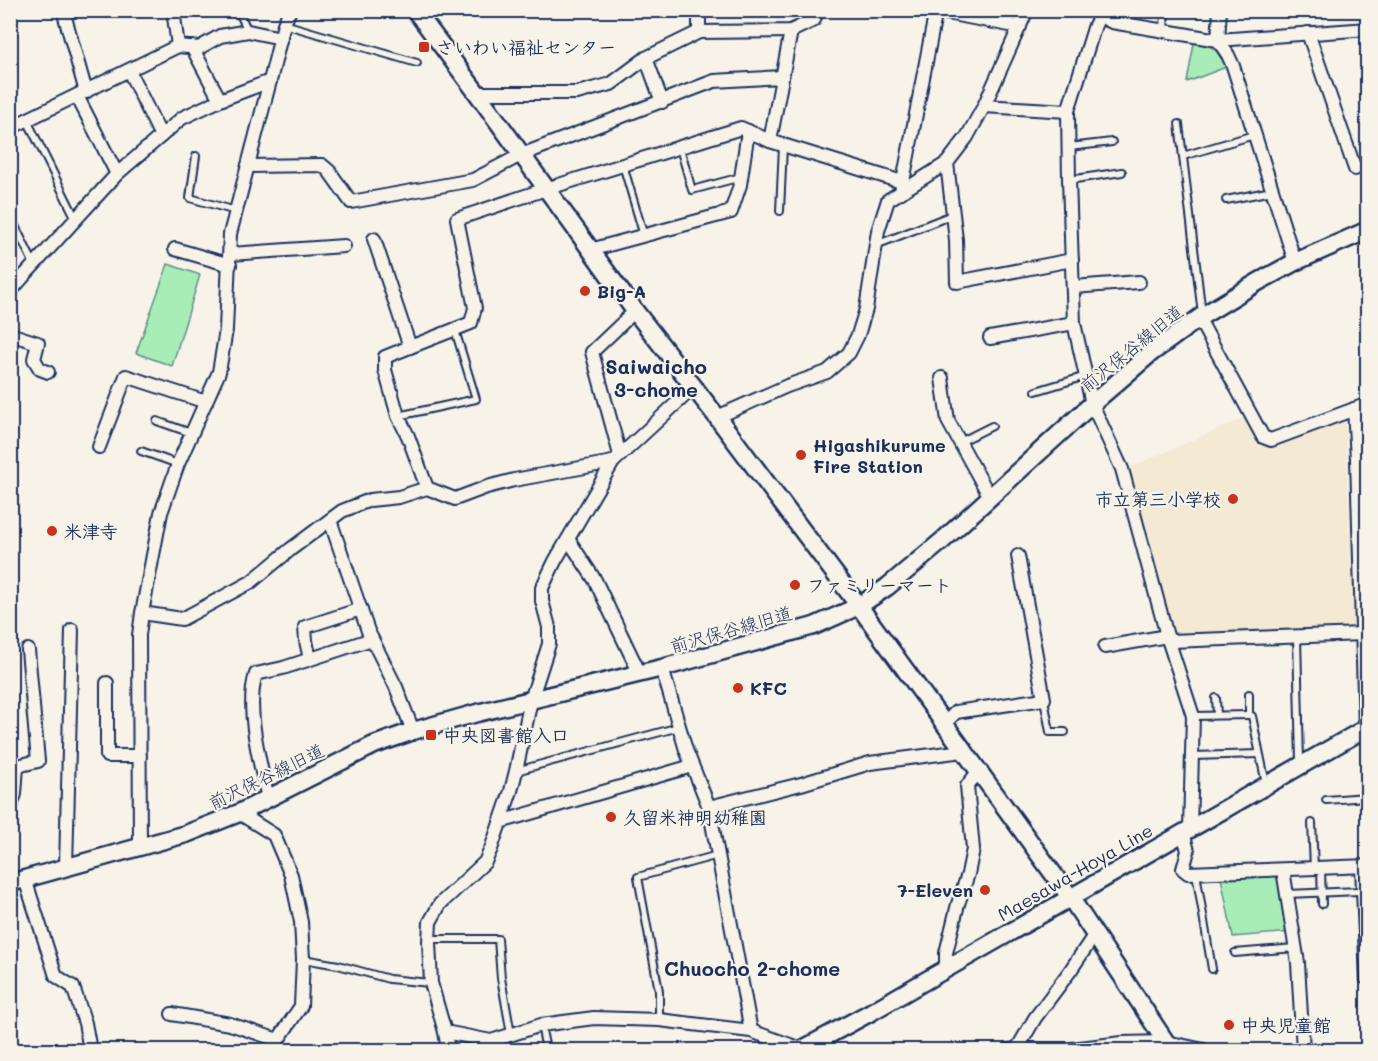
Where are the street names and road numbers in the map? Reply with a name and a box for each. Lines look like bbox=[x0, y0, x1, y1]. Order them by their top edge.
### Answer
street label: 前沢保谷線旧道 bbox=[1074, 299, 1188, 397]
street label: 前沢保谷線旧道 bbox=[667, 600, 795, 658]
street label: 前沢保谷線旧道 bbox=[204, 738, 328, 814]
street label: Maesawa-Hoya Line bbox=[993, 818, 1157, 926]

